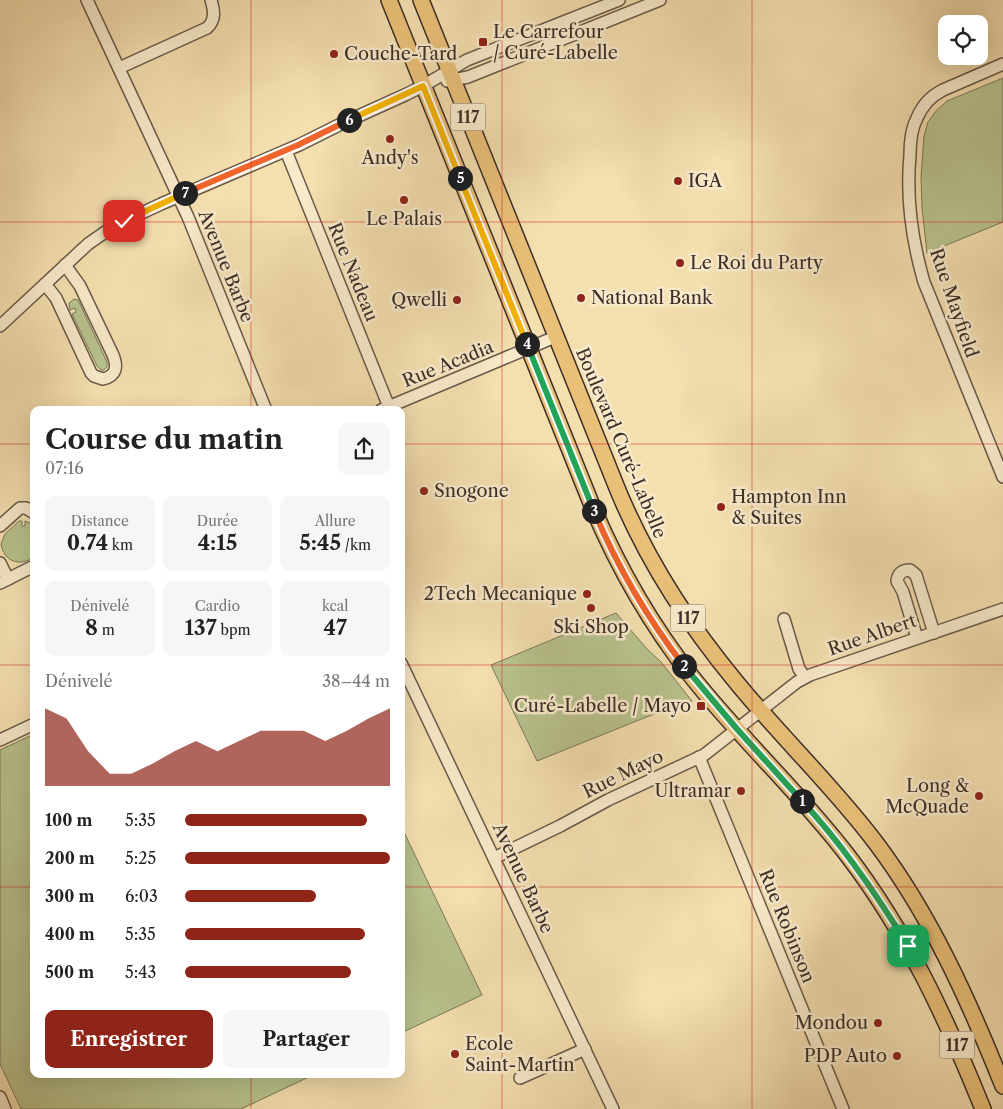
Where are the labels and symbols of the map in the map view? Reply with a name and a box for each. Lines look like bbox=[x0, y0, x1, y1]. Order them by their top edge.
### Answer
place label: Le Carrefour / Curé-Labelle bbox=[493, 21, 618, 64]
marker: Le Carrefour / Curé-Labelle bbox=[477, 36, 489, 48]
place label: Couche-Tard bbox=[344, 43, 457, 65]
marker: Couche-Tard bbox=[328, 48, 340, 60]
road number: 117 bbox=[450, 104, 486, 130]
pin: 6 bbox=[336, 108, 362, 132]
marker: Andy's bbox=[384, 133, 396, 145]
place label: Andy's bbox=[360, 147, 419, 169]
pin: 5 bbox=[448, 166, 472, 190]
place label: IGA bbox=[688, 170, 723, 192]
marker: IGA bbox=[672, 175, 684, 187]
pin: 7 bbox=[172, 180, 198, 206]
marker: Le Palais bbox=[398, 194, 410, 206]
pin bbox=[103, 200, 145, 242]
street label: Avenue Barbe bbox=[193, 206, 259, 325]
place label: Le Palais bbox=[366, 208, 442, 230]
street label: Rue Nadeau bbox=[323, 219, 383, 325]
street label: Rue Mayfield bbox=[925, 246, 983, 360]
place label: Le Roi du Party bbox=[690, 252, 824, 274]
marker: Le Roi du Party bbox=[674, 257, 686, 269]
place label: National Bank bbox=[591, 287, 714, 309]
place label: Qwelli bbox=[391, 289, 448, 311]
marker: National Bank bbox=[575, 292, 587, 304]
marker: Qwelli bbox=[451, 294, 463, 306]
pin: 4 bbox=[514, 332, 540, 356]
street label: Rue Acadia bbox=[399, 336, 497, 392]
street label: Boulevard Curé-Labelle bbox=[571, 344, 671, 542]
place label: Snogone bbox=[434, 480, 509, 502]
marker: Snogone bbox=[418, 485, 430, 497]
place label: Hampton Inn & Suites bbox=[731, 486, 846, 529]
pin: 3 bbox=[582, 498, 606, 524]
marker: Hampton Inn & Suites bbox=[715, 501, 727, 513]
place label: 2Tech Mecanique bbox=[424, 583, 577, 605]
marker: 2Tech Mecanique bbox=[581, 588, 593, 600]
marker: Ski Shop bbox=[585, 602, 597, 614]
road number: 117 bbox=[670, 604, 706, 632]
street label: Rue Albert bbox=[825, 609, 920, 660]
place label: Ski Shop bbox=[553, 616, 629, 638]
pin: 2 bbox=[672, 654, 696, 678]
place label: Curé-Labelle / Mayo bbox=[514, 695, 691, 717]
marker: Curé-Labelle / Mayo bbox=[695, 700, 707, 712]
street label: Rue Mayo bbox=[579, 745, 667, 803]
place label: Long & McQuade bbox=[885, 775, 969, 818]
place label: Ultramar bbox=[655, 780, 731, 802]
marker: Ultramar bbox=[735, 785, 747, 797]
pin: 1 bbox=[790, 788, 814, 814]
marker: Long & McQuade bbox=[973, 790, 985, 802]
street label: Avenue Barbe bbox=[487, 818, 558, 937]
street label: Rue Robinson bbox=[754, 866, 820, 986]
pin bbox=[887, 925, 929, 967]
place label: Mondou bbox=[795, 1012, 868, 1034]
marker: Mondou bbox=[872, 1017, 884, 1029]
road number: 117 bbox=[940, 1032, 974, 1058]
place label: Ecole Saint-Martin bbox=[465, 1033, 575, 1076]
place label: PDP Auto bbox=[804, 1045, 887, 1067]
marker: Ecole Saint-Martin bbox=[449, 1048, 461, 1060]
marker: PDP Auto bbox=[891, 1050, 903, 1062]

